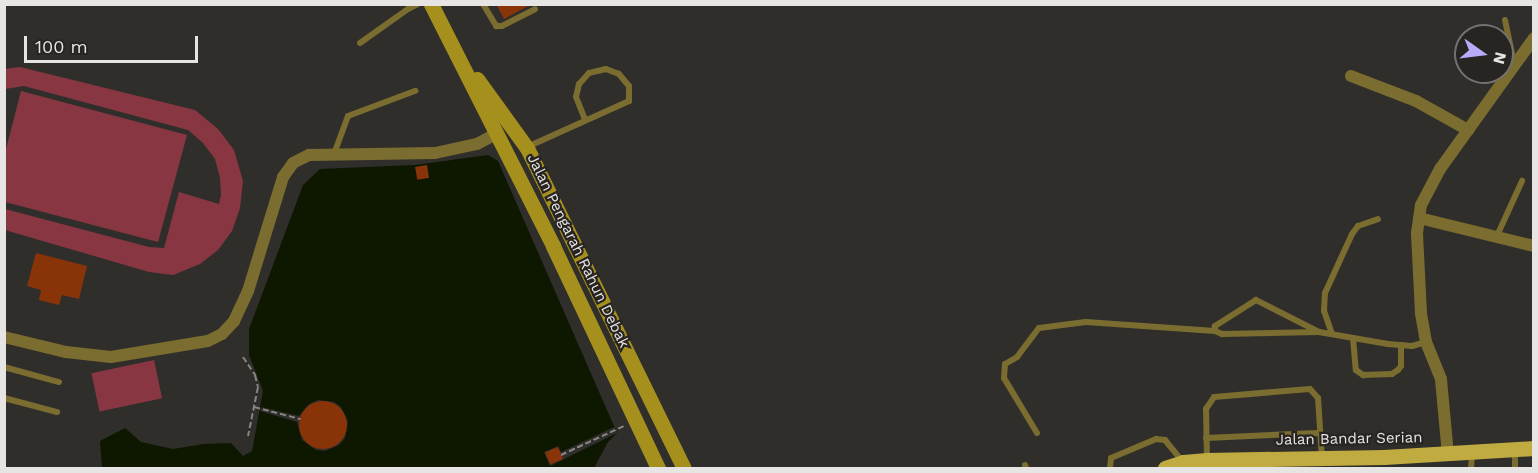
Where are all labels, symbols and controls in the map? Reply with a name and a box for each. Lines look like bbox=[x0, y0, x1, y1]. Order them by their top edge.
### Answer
scale bar bbox=[27, 24, 201, 62]
north arrow bbox=[1454, 24, 1514, 84]
text: 100 m bbox=[35, 36, 88, 57]
text: N bbox=[1489, 50, 1511, 66]
street label: Jalan Pengarah Rahun Debak bbox=[523, 151, 633, 351]
street label: Jalan Bandar Serian bbox=[1275, 429, 1423, 449]

